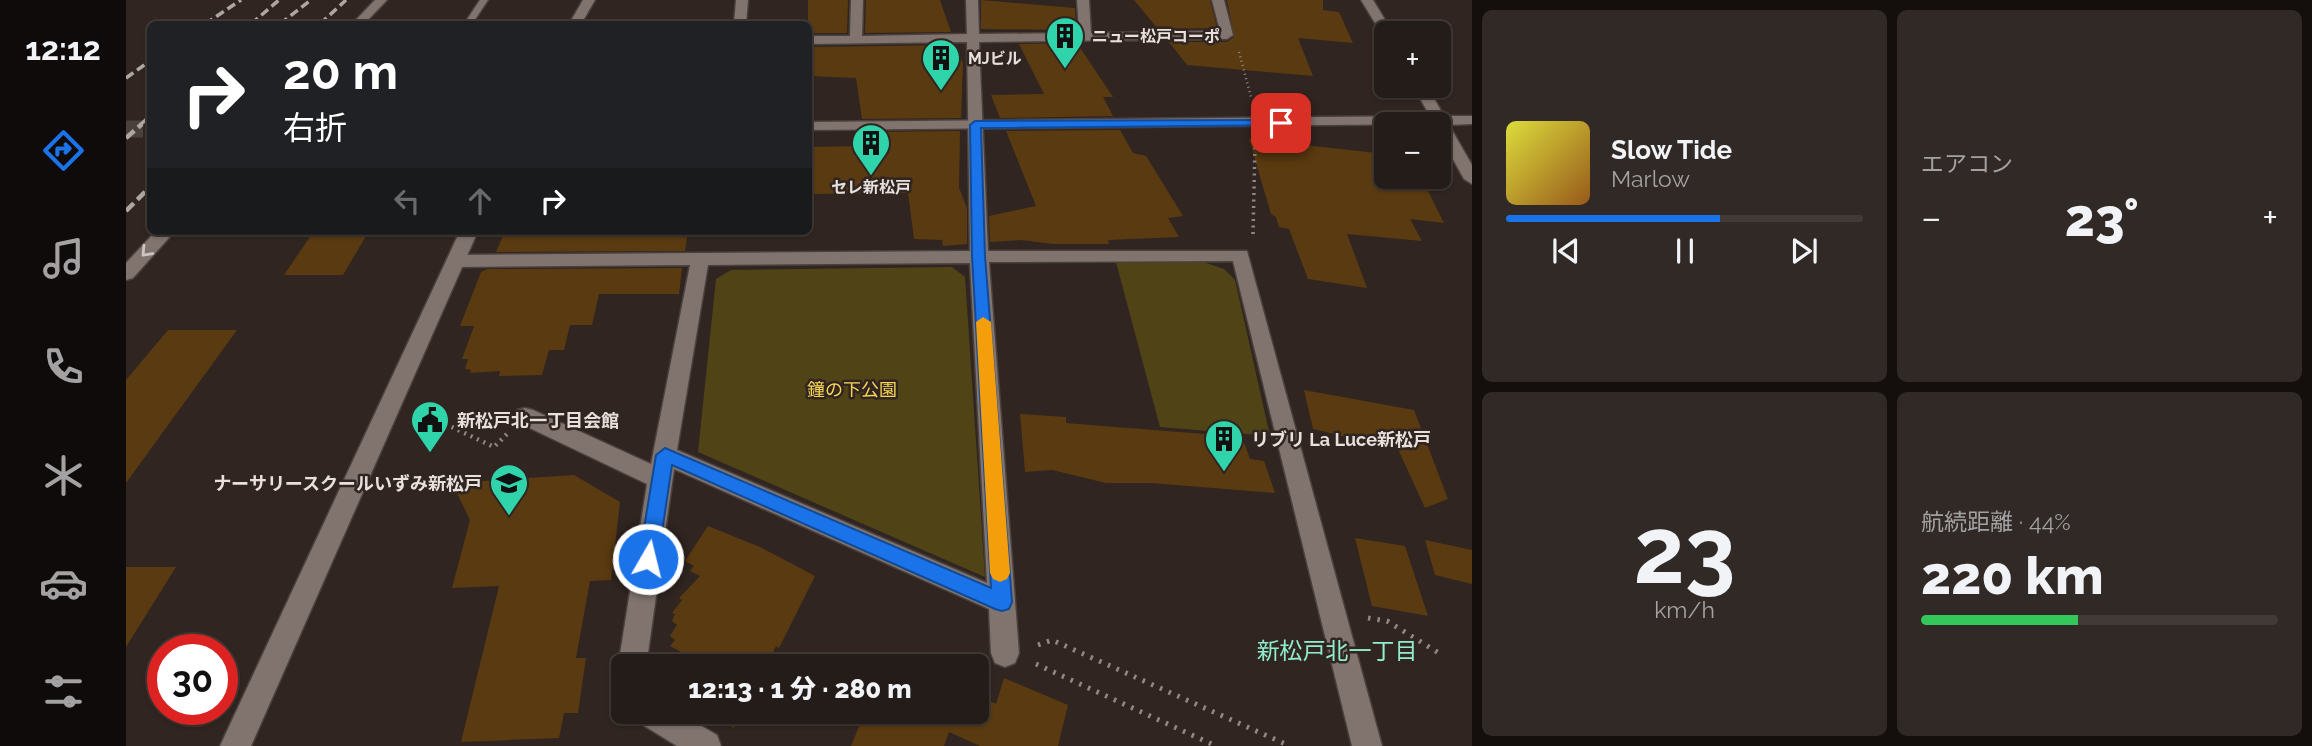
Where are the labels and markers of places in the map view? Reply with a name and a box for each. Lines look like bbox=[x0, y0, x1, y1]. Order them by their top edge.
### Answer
building icon: ニュー松戸コーポ bbox=[1044, 15, 1086, 70]
place label: ニュー松戸コーポ bbox=[1092, 27, 1220, 46]
building icon: MJビル bbox=[920, 37, 962, 92]
place label: MJビル bbox=[968, 49, 1022, 68]
pin bbox=[1251, 93, 1311, 153]
building icon: セレ新松戸 bbox=[850, 122, 892, 177]
place label: セレ新松戸 bbox=[831, 178, 911, 197]
public building icon: 新松戸北一丁目会館 bbox=[409, 399, 451, 454]
place label: 新松戸北一丁目会館 bbox=[457, 410, 619, 431]
building icon: リブリ La Luce新松戸 bbox=[1203, 418, 1245, 473]
place label: リブリ La Luce新松戸 bbox=[1251, 429, 1431, 450]
school or university icon: ナーサリースクールいずみ新松戸 bbox=[488, 462, 530, 517]
place label: ナーサリースクールいずみ新松戸 bbox=[213, 473, 482, 494]

